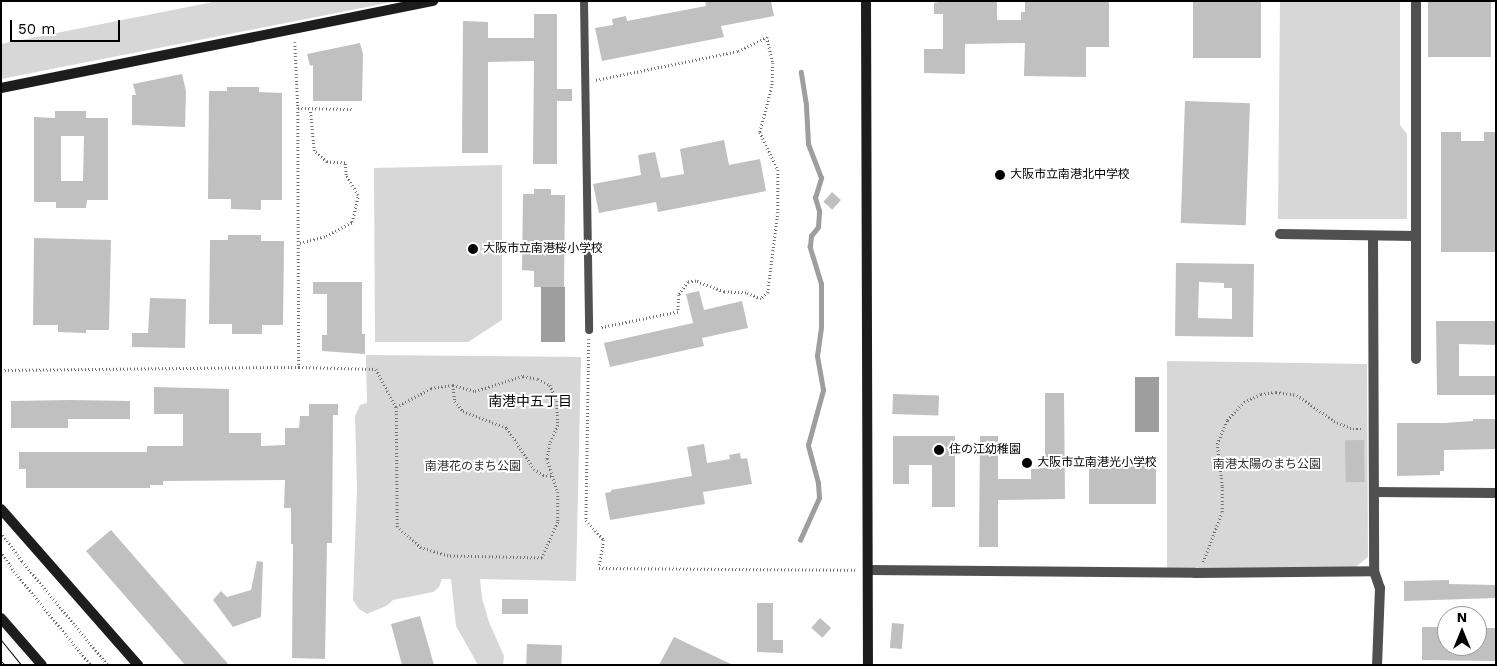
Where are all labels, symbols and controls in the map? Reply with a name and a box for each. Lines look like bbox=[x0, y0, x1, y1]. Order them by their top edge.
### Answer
scale bar bbox=[12, 10, 122, 42]
text: 50 m bbox=[18, 20, 55, 38]
place label: 大阪市立南港北中学校 bbox=[1010, 168, 1130, 182]
marker: 大阪市立南港北中学校 bbox=[994, 169, 1006, 181]
place label: 大阪市立南港桜小学校 bbox=[483, 242, 603, 256]
marker: 大阪市立南港桜小学校 bbox=[467, 243, 479, 255]
district label: 南港中五丁目 bbox=[488, 393, 572, 409]
place label: 住の江幼稚園 bbox=[949, 443, 1021, 457]
marker: 住の江幼稚園 bbox=[933, 444, 945, 456]
place label: 大阪市立南港光小学校 bbox=[1037, 456, 1157, 470]
marker: 大阪市立南港光小学校 bbox=[1021, 457, 1033, 469]
park label: 南港太陽のまち公園 bbox=[1213, 458, 1321, 472]
park label: 南港花のまち公園 bbox=[425, 460, 521, 474]
north arrow bbox=[1437, 606, 1487, 656]
text: N bbox=[1457, 609, 1467, 625]

